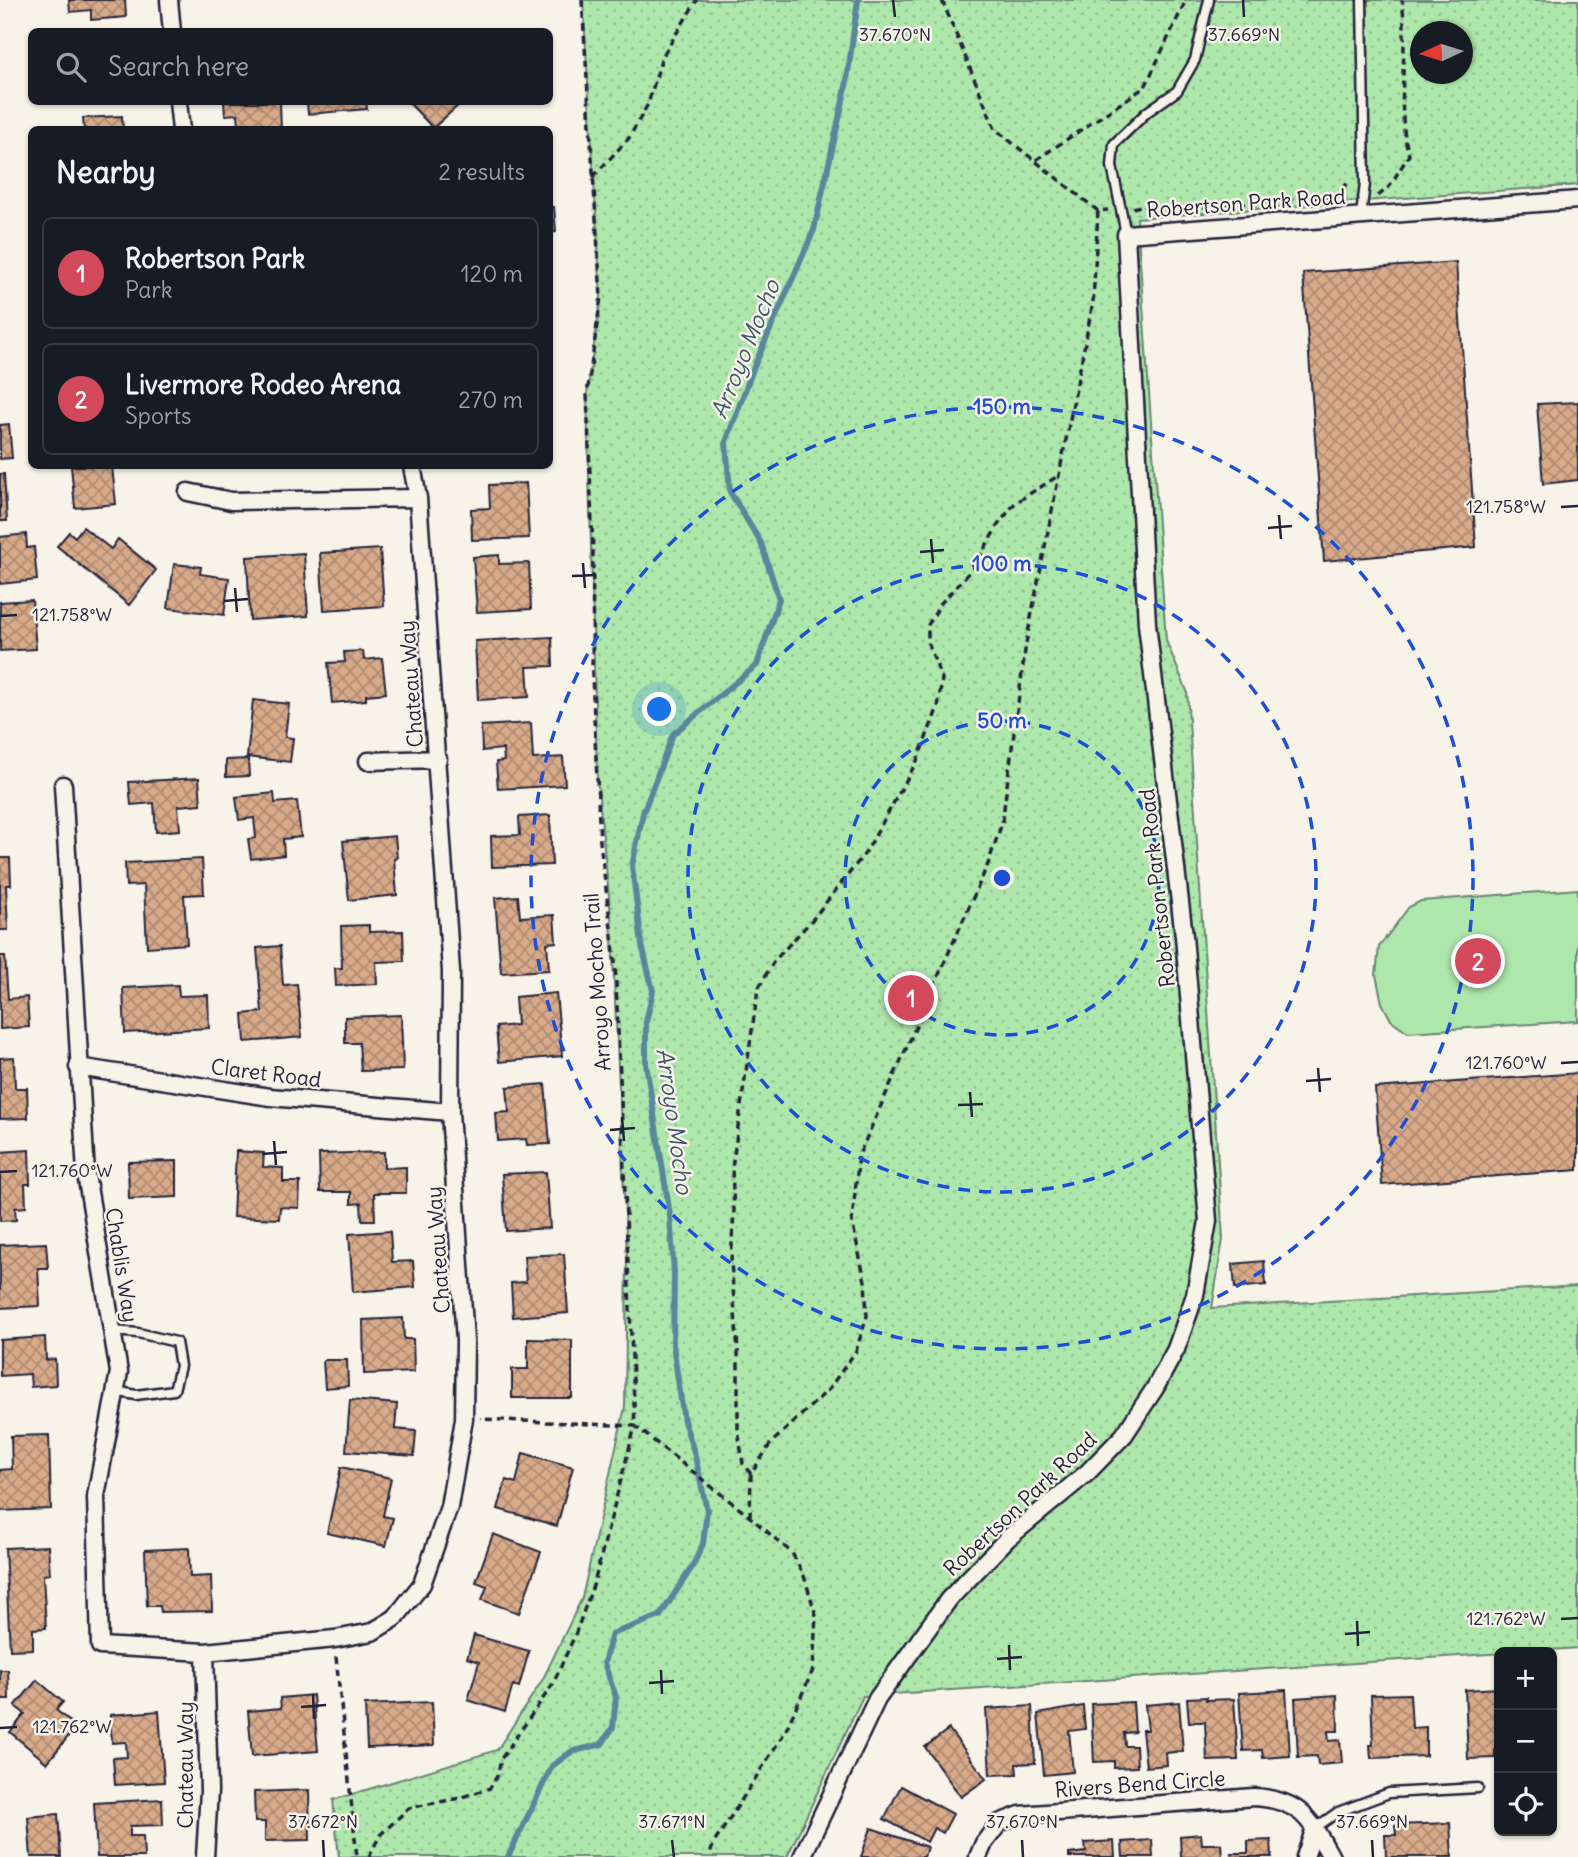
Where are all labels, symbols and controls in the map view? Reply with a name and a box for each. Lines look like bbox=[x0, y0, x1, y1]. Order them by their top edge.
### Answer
north arrow bbox=[1410, 21, 1473, 84]
text: 37.670°N bbox=[859, 23, 931, 46]
text: 37.669°N bbox=[1208, 23, 1280, 46]
search box bbox=[28, 28, 553, 105]
icon: search bbox=[52, 48, 90, 86]
text: Search here bbox=[108, 50, 249, 83]
text: Nearby bbox=[56, 153, 156, 191]
text: 2 results bbox=[439, 157, 525, 186]
street label: Robertson Park Road bbox=[1145, 183, 1347, 223]
text: Robertson Park bbox=[125, 242, 305, 275]
text: 1 bbox=[76, 259, 86, 288]
text: 120 m bbox=[460, 259, 523, 288]
water label: Arroyo Mocho bbox=[704, 274, 786, 423]
text: Park bbox=[125, 275, 173, 304]
text: Livermore Rodeo Arena bbox=[125, 368, 401, 401]
text: 2 bbox=[75, 385, 87, 414]
text: 270 m bbox=[458, 385, 523, 414]
text: 150 m bbox=[973, 393, 1031, 420]
text: Sports bbox=[125, 401, 191, 430]
text: 121.758°W bbox=[1466, 495, 1546, 518]
text: 100 m bbox=[972, 550, 1032, 577]
text: 121.758°W bbox=[32, 603, 112, 626]
street label: Chateau Way bbox=[393, 619, 429, 749]
your location bbox=[642, 692, 676, 726]
text: 50 m bbox=[977, 707, 1027, 734]
street label: Robertson Park Road bbox=[1133, 787, 1181, 989]
centre of rings bbox=[990, 866, 1014, 890]
street label: Arroyo Mocho Trail bbox=[577, 892, 617, 1072]
pin: 2 bbox=[1455, 935, 1501, 987]
pin: 1 bbox=[888, 972, 934, 1024]
water label: Arroyo Mocho bbox=[650, 1046, 700, 1197]
text: 121.760°W bbox=[1465, 1051, 1547, 1074]
street label: Claret Road bbox=[209, 1053, 323, 1093]
text: 121.760°W bbox=[31, 1159, 113, 1182]
street label: Chateau Way bbox=[420, 1185, 456, 1315]
street label: Chablis Way bbox=[100, 1206, 144, 1324]
street label: Robertson Park Road bbox=[938, 1426, 1102, 1582]
text: 121.762°W bbox=[1466, 1607, 1546, 1630]
map controls bbox=[1494, 1647, 1557, 1836]
button: + bbox=[1494, 1647, 1557, 1710]
street label: Chateau Way bbox=[172, 1701, 199, 1829]
button: − bbox=[1494, 1710, 1557, 1773]
text: 121.762°W bbox=[32, 1715, 112, 1738]
street label: Rivers Bend Circle bbox=[1054, 1765, 1226, 1803]
button: locate bbox=[1494, 1773, 1557, 1836]
text: 37.672°N bbox=[288, 1810, 358, 1833]
text: 37.671°N bbox=[638, 1810, 706, 1833]
text: 37.670°N bbox=[986, 1810, 1058, 1833]
text: 37.669°N bbox=[1336, 1810, 1408, 1833]

